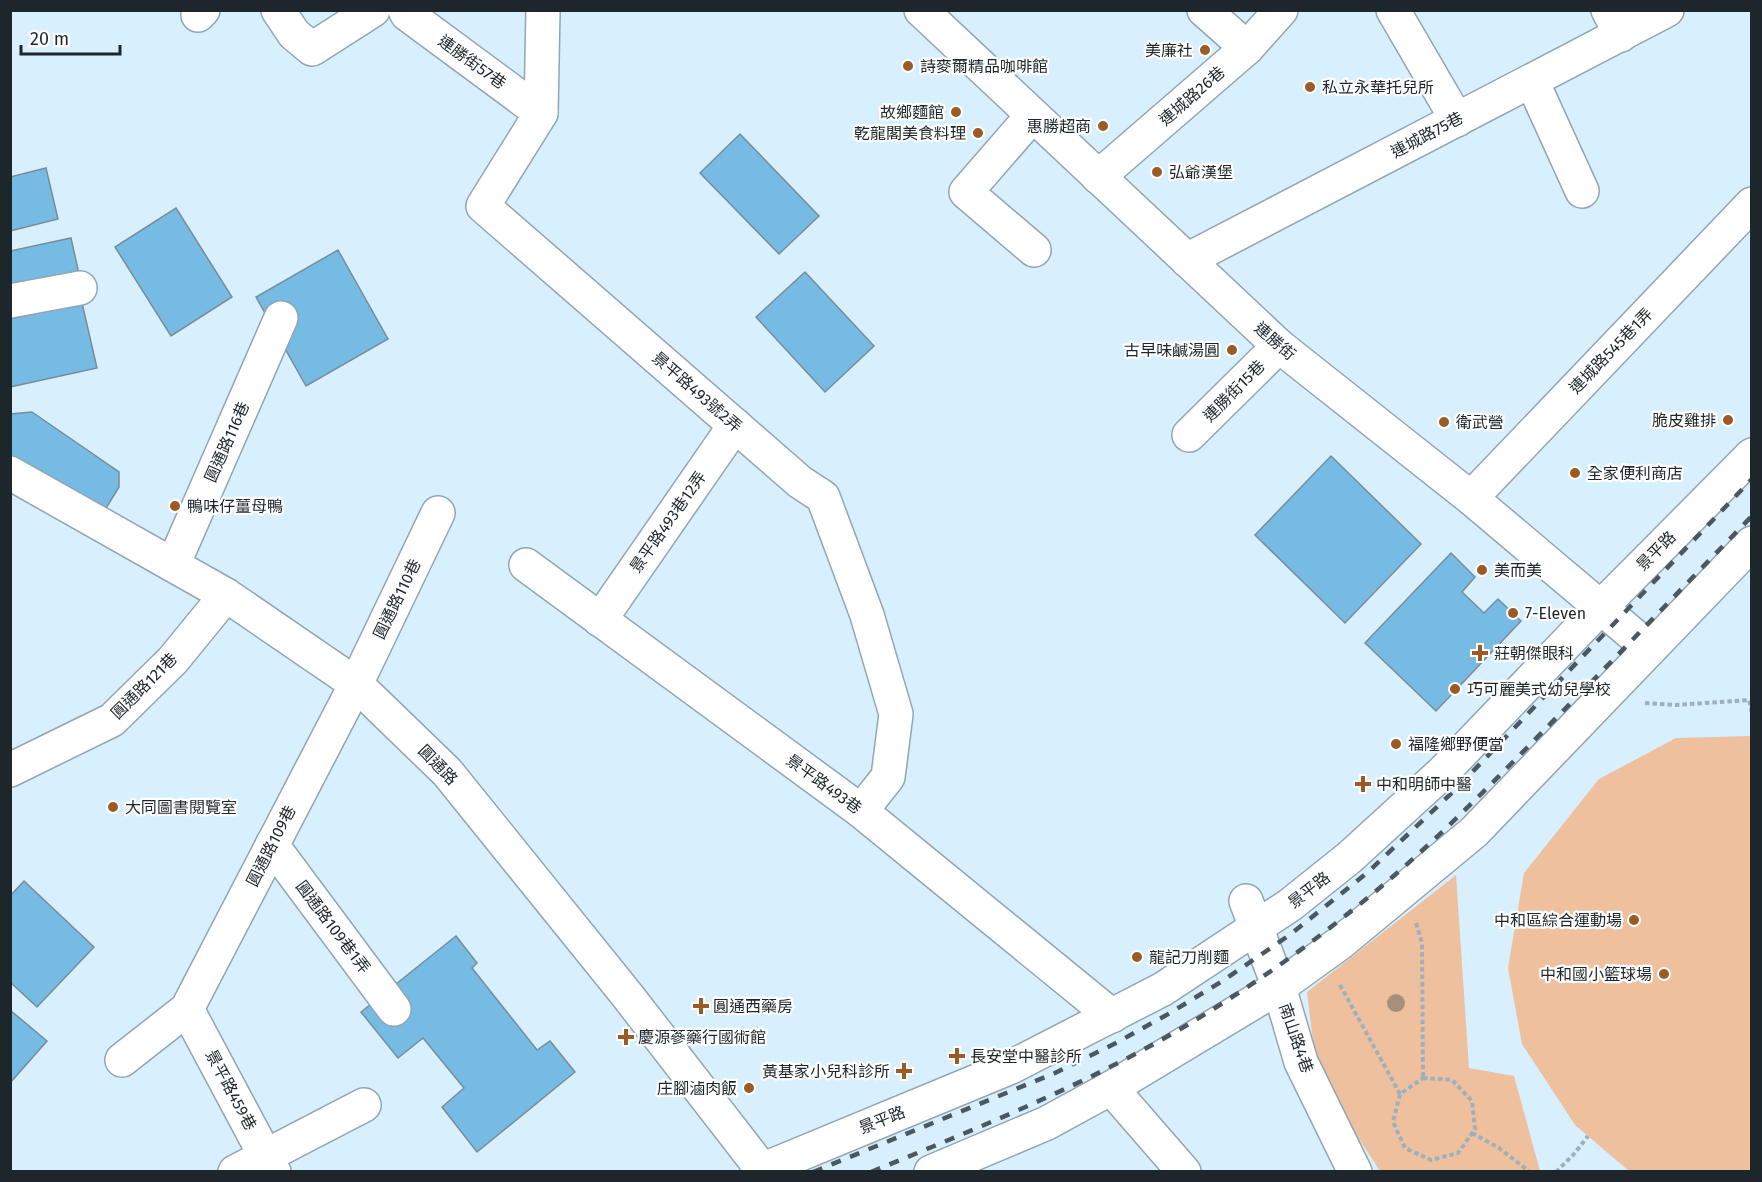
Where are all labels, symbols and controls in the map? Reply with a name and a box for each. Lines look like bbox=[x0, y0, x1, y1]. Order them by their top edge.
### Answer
scale bar bbox=[21, 18, 120, 56]
text: 20 m bbox=[30, 28, 69, 50]
street label: 連勝街57巷 bbox=[435, 31, 509, 93]
place label: 美廉社 bbox=[1145, 41, 1193, 60]
marker: 美廉社 bbox=[1198, 43, 1212, 57]
place label: 詩麥爾精品咖啡館 bbox=[920, 57, 1048, 76]
marker: 詩麥爾精品咖啡館 bbox=[901, 59, 915, 73]
street label: 連城路26巷 bbox=[1155, 62, 1229, 130]
place label: 私立永華托兒所 bbox=[1322, 78, 1434, 97]
marker: 私立永華托兒所 bbox=[1303, 80, 1317, 94]
place label: 故鄉麵館 bbox=[880, 103, 944, 122]
marker: 故鄉麵館 bbox=[949, 105, 963, 119]
street label: 連城路75巷 bbox=[1388, 108, 1466, 162]
place label: 惠勝超商 bbox=[1027, 117, 1091, 136]
marker: 惠勝超商 bbox=[1096, 119, 1110, 133]
place label: 乾龍閣美食料理 bbox=[854, 124, 966, 143]
marker: 乾龍閣美食料理 bbox=[971, 126, 985, 140]
place label: 弘爺漢堡 bbox=[1169, 163, 1233, 182]
marker: 弘爺漢堡 bbox=[1150, 165, 1164, 179]
street label: 連城路545巷1弄 bbox=[1566, 304, 1656, 398]
street label: 連勝街 bbox=[1251, 318, 1299, 364]
place label: 古早味鹹湯圓 bbox=[1124, 341, 1220, 360]
marker: 古早味鹹湯圓 bbox=[1225, 343, 1239, 357]
street label: 景平路493號2弄 bbox=[648, 348, 746, 436]
street label: 連勝街15巷 bbox=[1199, 356, 1269, 426]
street label: 圓通路116巷 bbox=[201, 399, 253, 485]
place label: 脆皮雞排 bbox=[1652, 411, 1716, 430]
place label: 衛武營 bbox=[1456, 413, 1504, 432]
marker: 脆皮雞排 bbox=[1721, 413, 1735, 427]
marker: 衛武營 bbox=[1437, 415, 1451, 429]
place label: 全家便利商店 bbox=[1587, 464, 1683, 483]
marker: 全家便利商店 bbox=[1568, 466, 1582, 480]
street label: 景平路493巷12弄 bbox=[626, 468, 710, 576]
place label: 鴨味仔薑母鴨 bbox=[187, 497, 283, 516]
marker: 鴨味仔薑母鴨 bbox=[168, 499, 182, 513]
street label: 景平路 bbox=[1632, 527, 1680, 575]
street label: 圓通路110巷 bbox=[369, 556, 425, 642]
place label: 美而美 bbox=[1494, 561, 1542, 580]
marker: 美而美 bbox=[1475, 563, 1489, 577]
place label: 7-Eleven bbox=[1525, 604, 1586, 623]
marker: 7-Eleven bbox=[1506, 606, 1520, 620]
marker: 莊朝傑眼科 bbox=[1471, 644, 1489, 662]
place label: 莊朝傑眼科 bbox=[1494, 644, 1574, 663]
street label: 圓通路121巷 bbox=[107, 649, 181, 723]
place label: 巧可麗美式幼兒學校 bbox=[1467, 680, 1611, 699]
marker: 巧可麗美式幼兒學校 bbox=[1448, 682, 1462, 696]
place label: 福隆鄉野便當 bbox=[1408, 735, 1504, 754]
marker: 福隆鄉野便當 bbox=[1389, 737, 1403, 751]
street label: 圓通路 bbox=[414, 741, 462, 789]
street label: 景平路493巷 bbox=[783, 750, 865, 818]
marker: 中和明師中醫 bbox=[1354, 775, 1372, 793]
place label: 中和明師中醫 bbox=[1376, 775, 1472, 794]
place label: 大同圖書閱覽室 bbox=[125, 798, 237, 817]
marker: 大同圖書閱覽室 bbox=[106, 800, 120, 814]
street label: 圓通路109巷 bbox=[243, 802, 299, 890]
street label: 景平路 bbox=[1284, 868, 1334, 912]
street label: 圓通路109巷1弄 bbox=[292, 877, 374, 977]
place label: 中和區綜合運動場 bbox=[1494, 911, 1622, 930]
marker: 中和區綜合運動場 bbox=[1627, 913, 1641, 927]
place label: 龍記刀削麵 bbox=[1149, 948, 1229, 967]
marker: 龍記刀削麵 bbox=[1130, 950, 1144, 964]
place label: 中和國小籃球場 bbox=[1540, 965, 1652, 984]
marker: 中和國小籃球場 bbox=[1657, 967, 1671, 981]
place label: 圓通西藥房 bbox=[713, 997, 793, 1016]
marker: 圓通西藥房 bbox=[694, 999, 708, 1013]
street label: 南山路4巷 bbox=[1275, 1001, 1317, 1075]
place label: 慶源蔘藥行國術館 bbox=[638, 1028, 766, 1047]
marker: 慶源蔘藥行國術館 bbox=[619, 1030, 633, 1044]
street label: 景平路459巷 bbox=[202, 1046, 260, 1134]
marker: 長安堂中醫診所 bbox=[948, 1047, 966, 1065]
place label: 長安堂中醫診所 bbox=[970, 1047, 1082, 1066]
place label: 黃基家小兒科診所 bbox=[762, 1062, 890, 1081]
marker: 黃基家小兒科診所 bbox=[895, 1062, 913, 1080]
place label: 庄腳滷肉飯 bbox=[657, 1079, 737, 1098]
marker: 庄腳滷肉飯 bbox=[742, 1081, 756, 1095]
street label: 景平路 bbox=[856, 1102, 908, 1138]

